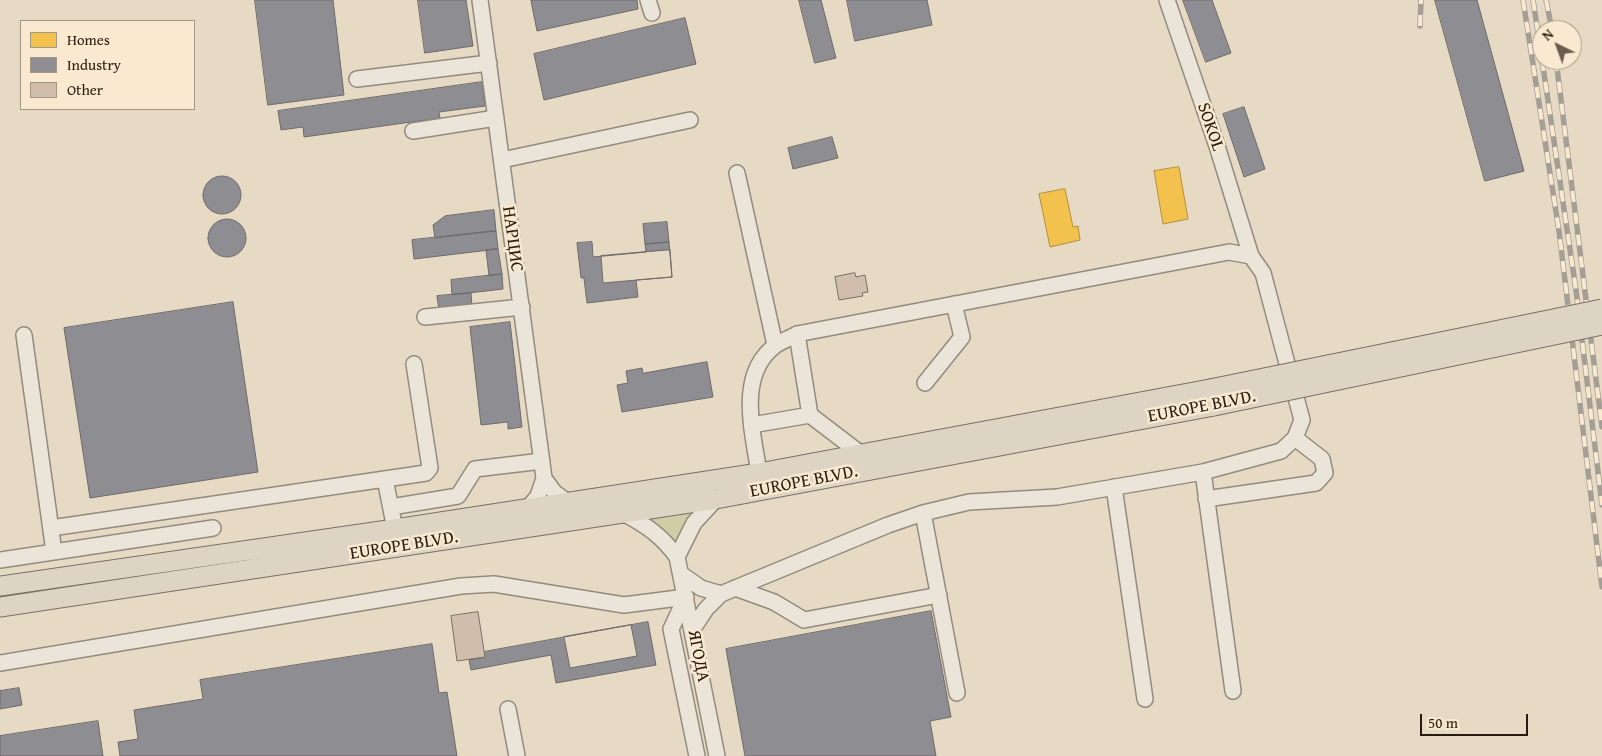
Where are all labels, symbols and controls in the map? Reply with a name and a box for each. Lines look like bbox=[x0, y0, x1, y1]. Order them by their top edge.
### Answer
legend bbox=[20, 20, 195, 110]
north arrow bbox=[1532, 20, 1582, 70]
text: N bbox=[1537, 24, 1558, 45]
text: Homes bbox=[67, 29, 110, 50]
text: Industry bbox=[67, 54, 121, 75]
text: Other bbox=[67, 79, 103, 100]
street label: SOKOL bbox=[1192, 100, 1228, 154]
street label: НАРЦИС bbox=[497, 205, 527, 273]
street label: EUROPE BLVD. bbox=[1146, 386, 1258, 428]
street label: EUROPE BLVD. bbox=[748, 461, 860, 503]
street label: EUROPE BLVD. bbox=[348, 527, 460, 565]
street label: ЯГОДА bbox=[682, 628, 714, 684]
scale bar bbox=[1422, 704, 1530, 736]
text: 50 m bbox=[1428, 712, 1458, 733]

